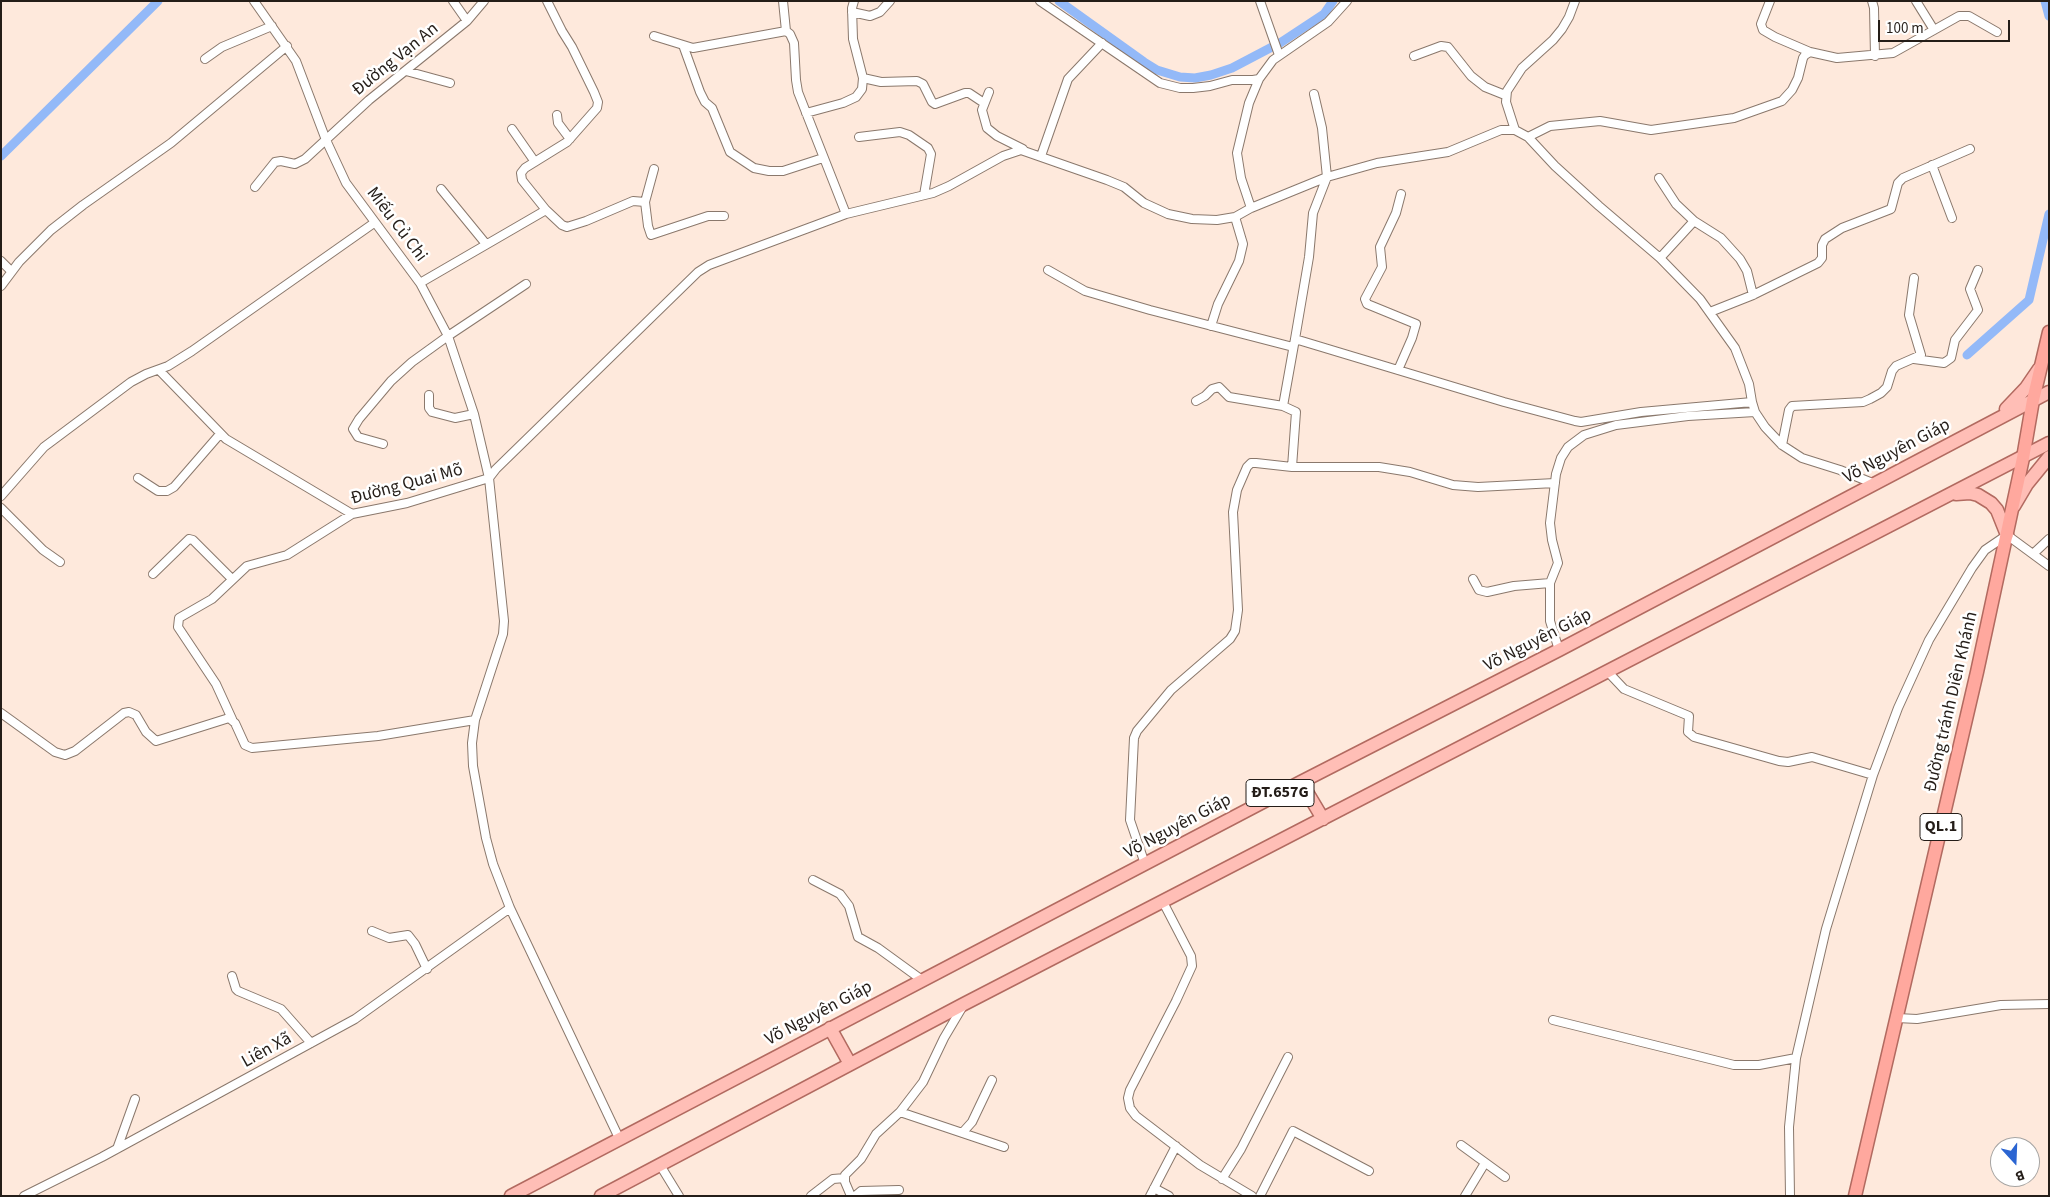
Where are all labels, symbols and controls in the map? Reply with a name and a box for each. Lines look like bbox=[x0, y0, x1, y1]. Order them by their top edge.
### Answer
scale bar bbox=[1880, 10, 2012, 42]
text: 100 m bbox=[1886, 18, 1924, 39]
street label: Đường Vạn An bbox=[349, 19, 443, 101]
street label: Miếu Củ Chi bbox=[361, 183, 431, 267]
street label: Võ Nguyên Giáp bbox=[1840, 415, 1954, 489]
street label: Đường Quai Mõ bbox=[349, 460, 465, 510]
street label: Võ Nguyên Giáp bbox=[1480, 605, 1596, 677]
street label: Đường tránh Diên Khánh bbox=[1921, 610, 1983, 794]
road number: ĐT.657G bbox=[1246, 780, 1314, 806]
street label: Võ Nguyên Giáp bbox=[1121, 790, 1235, 864]
road number: QL.1 bbox=[1920, 814, 1962, 840]
street label: Võ Nguyên Giáp bbox=[762, 977, 876, 1051]
street label: Liên Xã bbox=[238, 1029, 296, 1073]
north arrow bbox=[1990, 1137, 2040, 1187]
text: B bbox=[2012, 1164, 2027, 1186]

